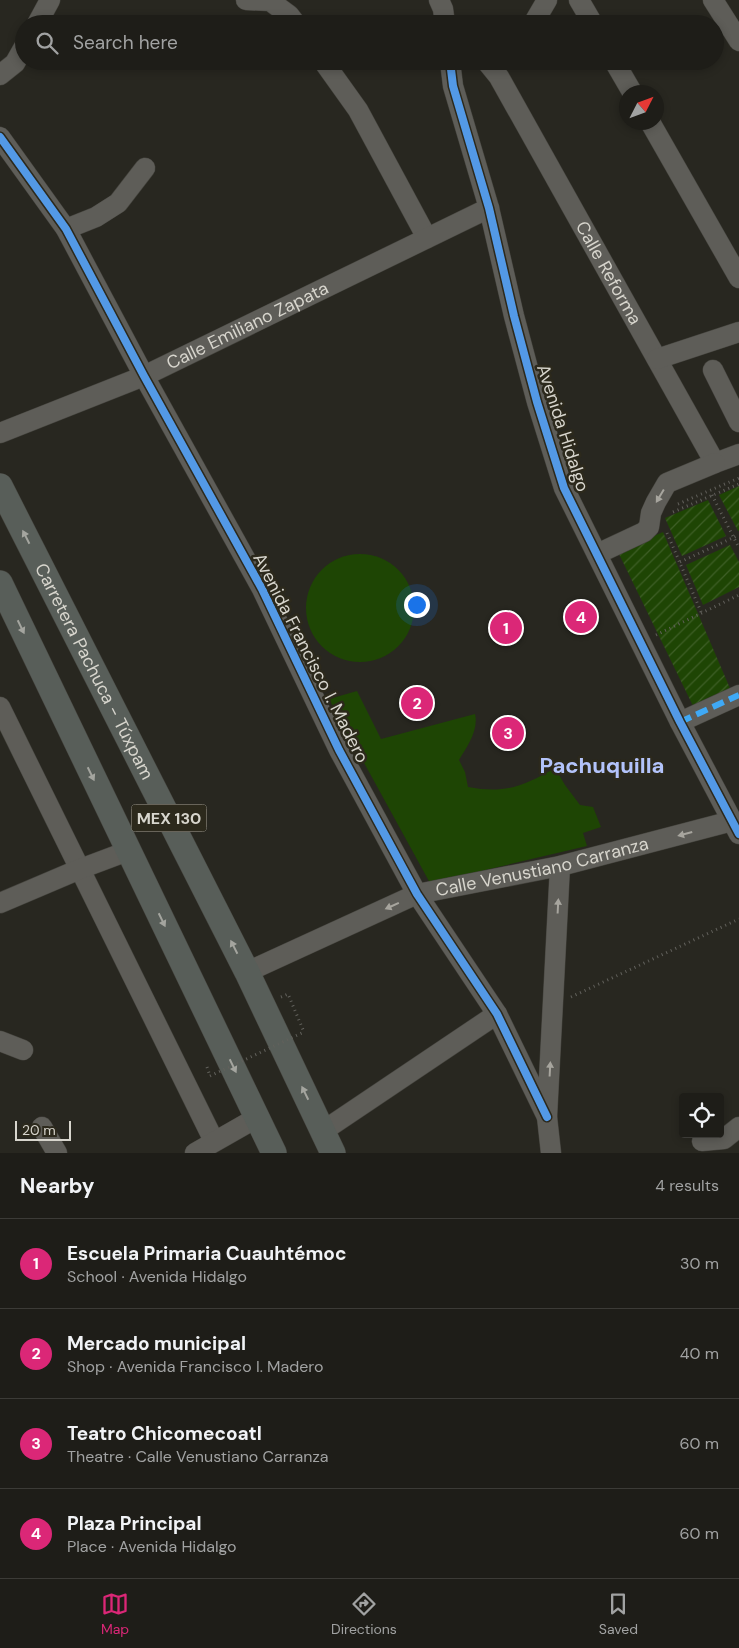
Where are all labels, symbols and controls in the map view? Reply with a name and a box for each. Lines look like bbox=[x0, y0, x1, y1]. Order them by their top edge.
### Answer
search box bbox=[15, 15, 724, 70]
icon: search bbox=[33, 29, 61, 57]
text: Search here bbox=[73, 30, 178, 55]
north arrow bbox=[619, 85, 664, 130]
street label: Calle Reforma bbox=[570, 217, 647, 329]
street label: Calle Emiliano Zapata bbox=[162, 276, 333, 375]
street label: Avenida Hidalgo bbox=[531, 361, 595, 495]
one-way arrow bbox=[655, 489, 664, 502]
one-way arrow bbox=[22, 530, 30, 544]
street label: Avenida Francisco I. Madero bbox=[247, 549, 375, 767]
street label: Carretera Pachuca - Túxpam bbox=[29, 559, 159, 784]
your location bbox=[404, 592, 430, 618]
pin: 4 bbox=[565, 598, 597, 636]
pin: 1 bbox=[490, 609, 522, 647]
one-way arrow bbox=[17, 620, 25, 634]
pin: 2 bbox=[401, 684, 433, 722]
pin: 3 bbox=[492, 714, 524, 752]
district label: Pachuquilla bbox=[540, 751, 664, 780]
one-way arrow bbox=[87, 766, 95, 781]
road number: MEX 130 bbox=[132, 804, 206, 831]
one-way arrow bbox=[677, 830, 692, 838]
street label: Calle Venustiano Carranza bbox=[434, 831, 651, 902]
one-way arrow bbox=[554, 898, 562, 914]
one-way arrow bbox=[385, 902, 399, 910]
one-way arrow bbox=[158, 913, 166, 927]
one-way arrow bbox=[230, 940, 238, 954]
one-way arrow bbox=[229, 1059, 237, 1073]
one-way arrow bbox=[546, 1060, 554, 1076]
one-way arrow bbox=[301, 1086, 309, 1100]
map controls bbox=[679, 1093, 724, 1138]
button: locate bbox=[679, 1093, 724, 1138]
scale bar bbox=[15, 1118, 71, 1141]
text: 20 m bbox=[22, 1121, 56, 1139]
text: Nearby bbox=[20, 1172, 94, 1200]
text: 4 results bbox=[655, 1175, 719, 1196]
text: Escuela Primaria Cuauhtémoc bbox=[67, 1241, 347, 1266]
text: 1 bbox=[33, 1253, 39, 1274]
text: 30 m bbox=[680, 1253, 719, 1274]
text: School · Avenida Hidalgo bbox=[67, 1266, 247, 1287]
text: Mercado municipal bbox=[67, 1331, 246, 1356]
text: 2 bbox=[31, 1343, 41, 1364]
text: 40 m bbox=[680, 1343, 719, 1364]
text: Shop · Avenida Francisco I. Madero bbox=[67, 1356, 323, 1377]
text: Teatro Chicomecoatl bbox=[67, 1421, 262, 1446]
text: 3 bbox=[31, 1433, 41, 1454]
text: 60 m bbox=[679, 1433, 719, 1454]
text: Theatre · Calle Venustiano Carranza bbox=[67, 1446, 329, 1467]
text: Plaza Principal bbox=[67, 1511, 202, 1536]
text: 4 bbox=[31, 1523, 41, 1544]
text: 60 m bbox=[679, 1523, 719, 1544]
text: Place · Avenida Hidalgo bbox=[67, 1536, 237, 1557]
tab: Map bbox=[101, 1590, 129, 1638]
tab: Directions bbox=[331, 1590, 397, 1638]
tab: Saved bbox=[599, 1590, 638, 1638]

